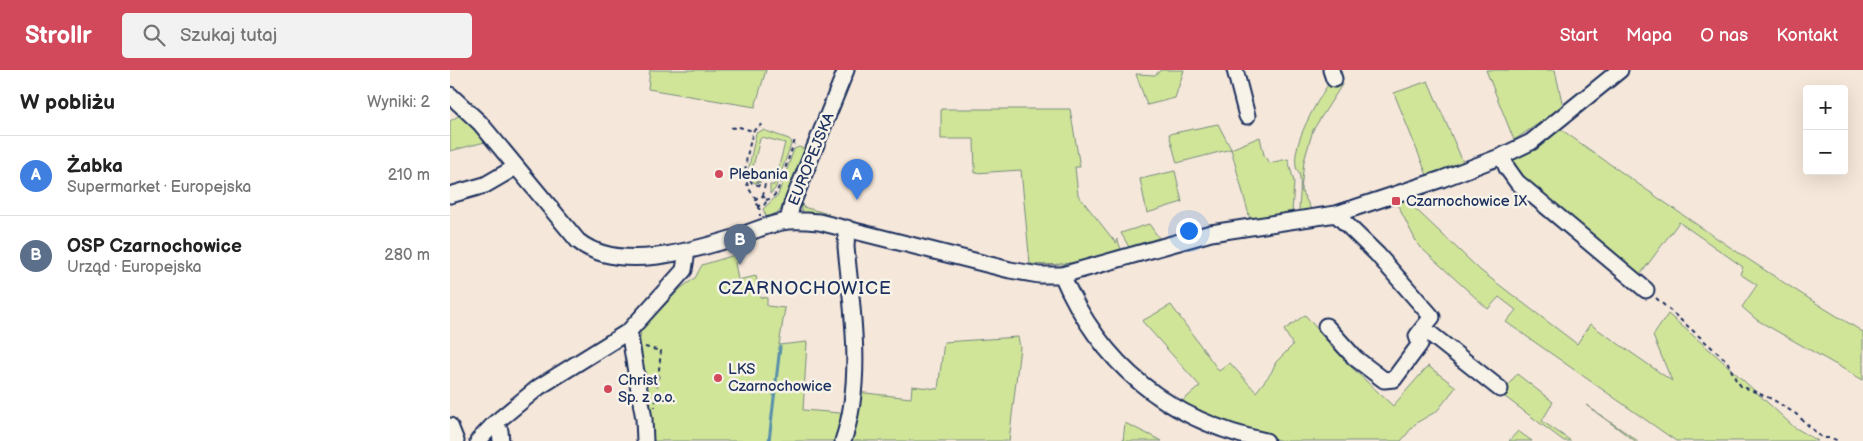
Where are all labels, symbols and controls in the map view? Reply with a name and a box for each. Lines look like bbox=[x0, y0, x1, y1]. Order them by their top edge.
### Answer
search box bbox=[122, 13, 472, 58]
text: Strollr bbox=[25, 21, 92, 50]
icon: search bbox=[140, 21, 168, 49]
text: Szukaj tutaj bbox=[180, 24, 277, 47]
text: Start bbox=[1560, 25, 1598, 46]
text: Mapa bbox=[1626, 25, 1672, 46]
text: O nas bbox=[1700, 25, 1748, 46]
text: Kontakt bbox=[1776, 25, 1838, 46]
map controls bbox=[1803, 85, 1848, 175]
button: + bbox=[1803, 85, 1848, 130]
text: W pobliżu bbox=[20, 90, 115, 115]
text: Wyniki: 2 bbox=[367, 93, 430, 112]
street label: EUROPEJSKA bbox=[784, 109, 839, 208]
button: − bbox=[1803, 130, 1848, 175]
text: Żabka bbox=[67, 155, 123, 178]
pin: A bbox=[841, 159, 873, 200]
place label: Plebania bbox=[729, 165, 788, 184]
text: A bbox=[31, 166, 41, 185]
text: 210 m bbox=[388, 166, 430, 185]
marker: Plebania bbox=[713, 168, 725, 180]
text: Supermarket · Europejska bbox=[67, 178, 251, 197]
place label: Czarnochowice IX bbox=[1406, 192, 1527, 211]
marker: Czarnochowice IX bbox=[1390, 195, 1402, 207]
your location bbox=[1176, 218, 1202, 244]
pin: B bbox=[724, 224, 756, 265]
text: OSP Czarnochowice bbox=[67, 235, 242, 258]
text: B bbox=[30, 246, 42, 265]
text: 280 m bbox=[384, 246, 430, 265]
text: Urząd · Europejska bbox=[67, 258, 202, 277]
district label: CZARNOCHOWICE bbox=[718, 278, 892, 299]
place label: LKS Czarnochowice bbox=[728, 360, 832, 396]
place label: Christ Sp. z o.o. bbox=[618, 371, 675, 407]
marker: LKS Czarnochowice bbox=[712, 372, 724, 384]
marker: Christ Sp. z o.o. bbox=[602, 383, 614, 395]

